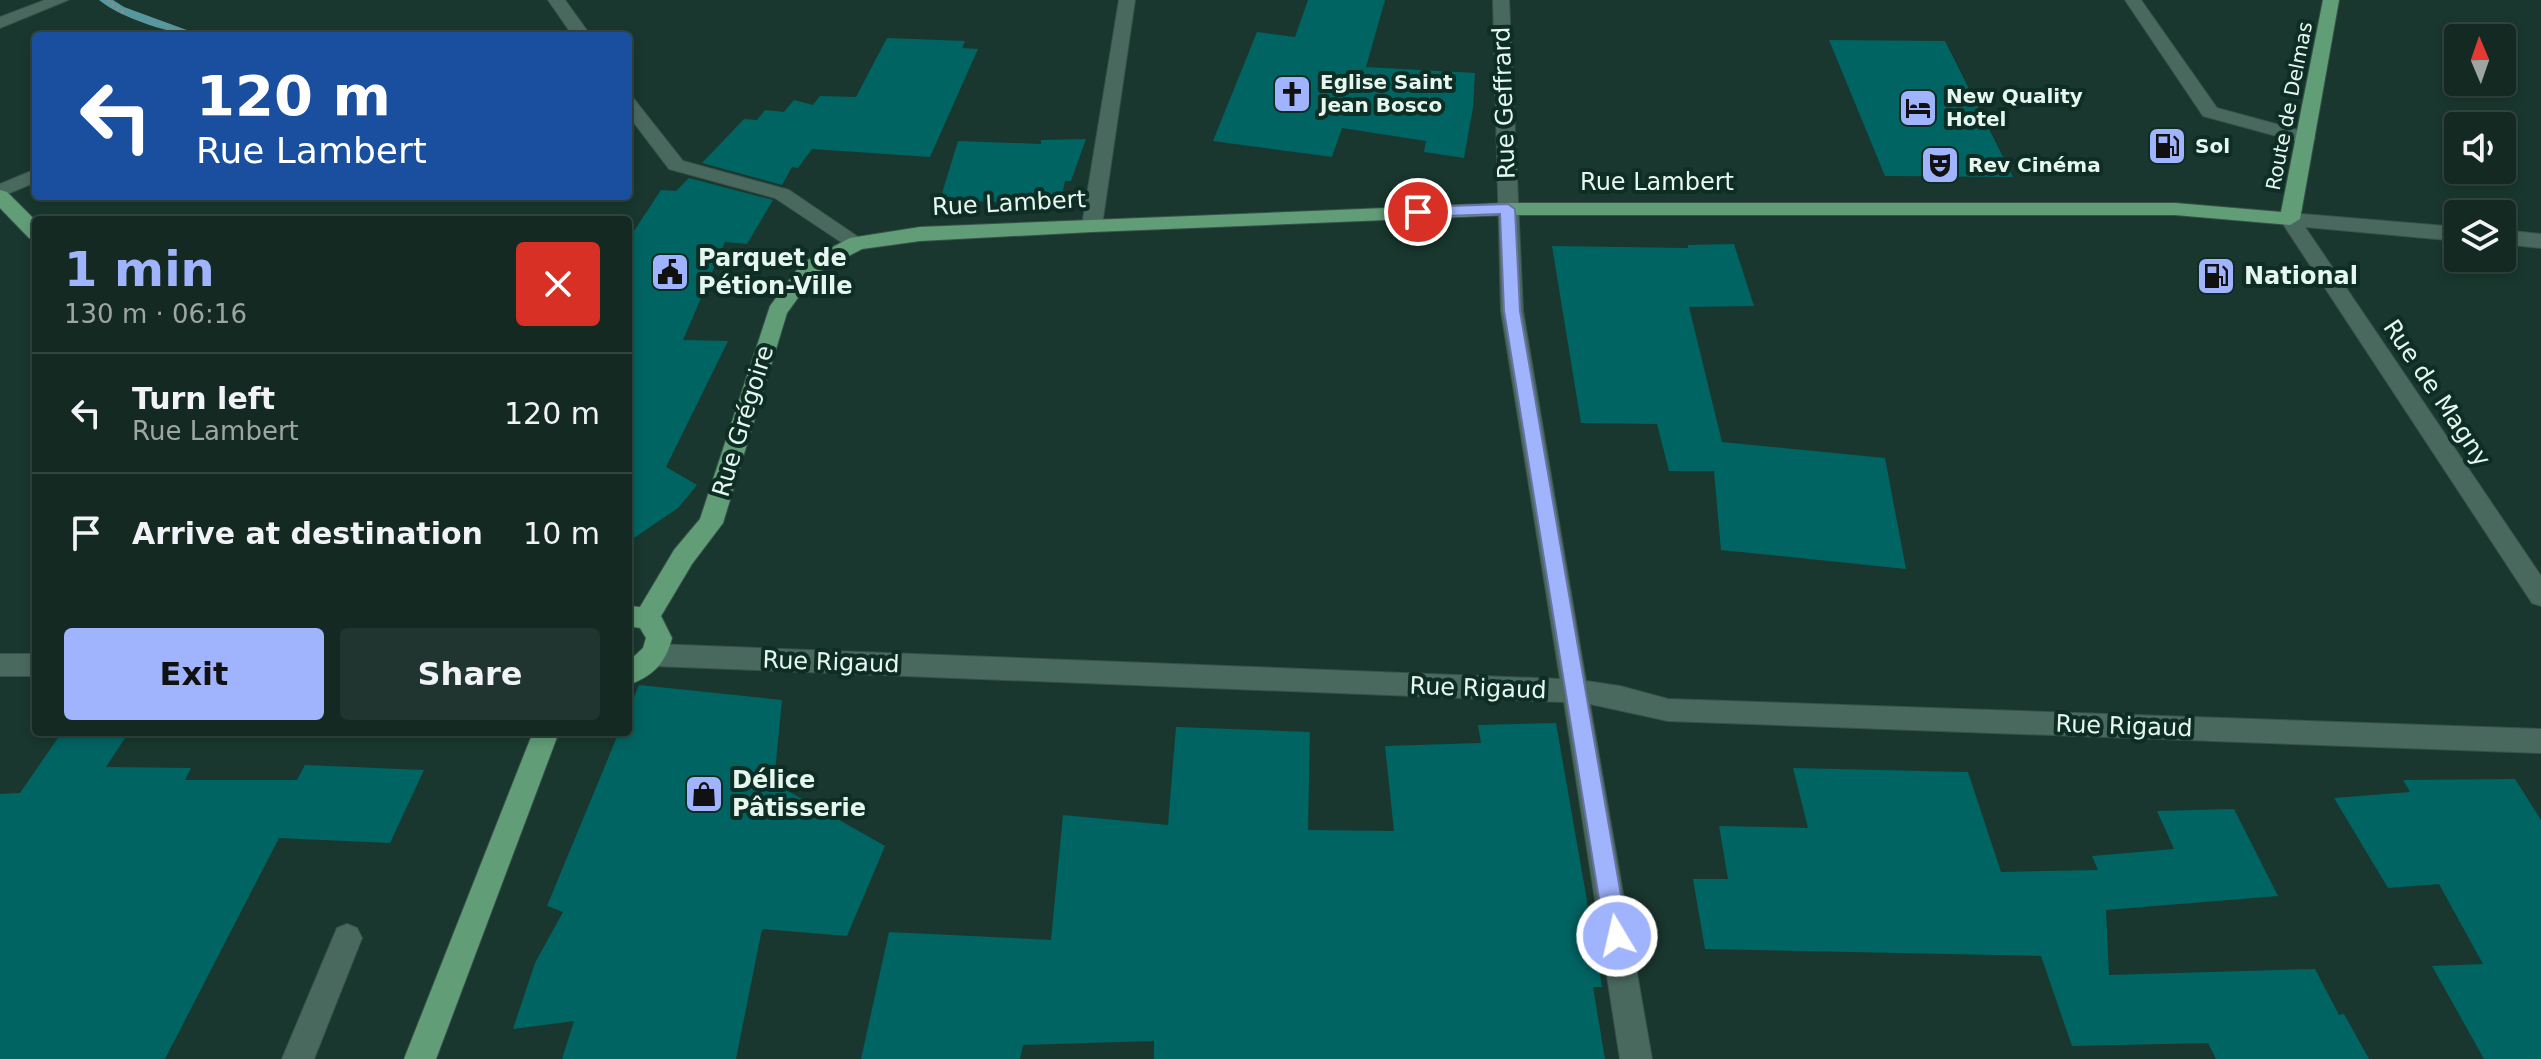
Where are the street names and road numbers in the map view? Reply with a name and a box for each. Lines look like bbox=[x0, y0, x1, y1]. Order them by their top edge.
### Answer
street label: Route de Delmas bbox=[2261, 20, 2317, 192]
street label: Rue Geffrard bbox=[1487, 26, 1521, 180]
street label: Rue Lambert bbox=[1580, 168, 1734, 196]
street label: Rue Lambert bbox=[931, 185, 1087, 221]
street label: Rue de Magny bbox=[2378, 314, 2496, 472]
street label: Rue Grégoire bbox=[707, 342, 779, 500]
street label: Rue Rigaud bbox=[762, 646, 900, 678]
street label: Rue Rigaud bbox=[1409, 672, 1547, 704]
street label: Rue Rigaud bbox=[2055, 710, 2193, 742]

